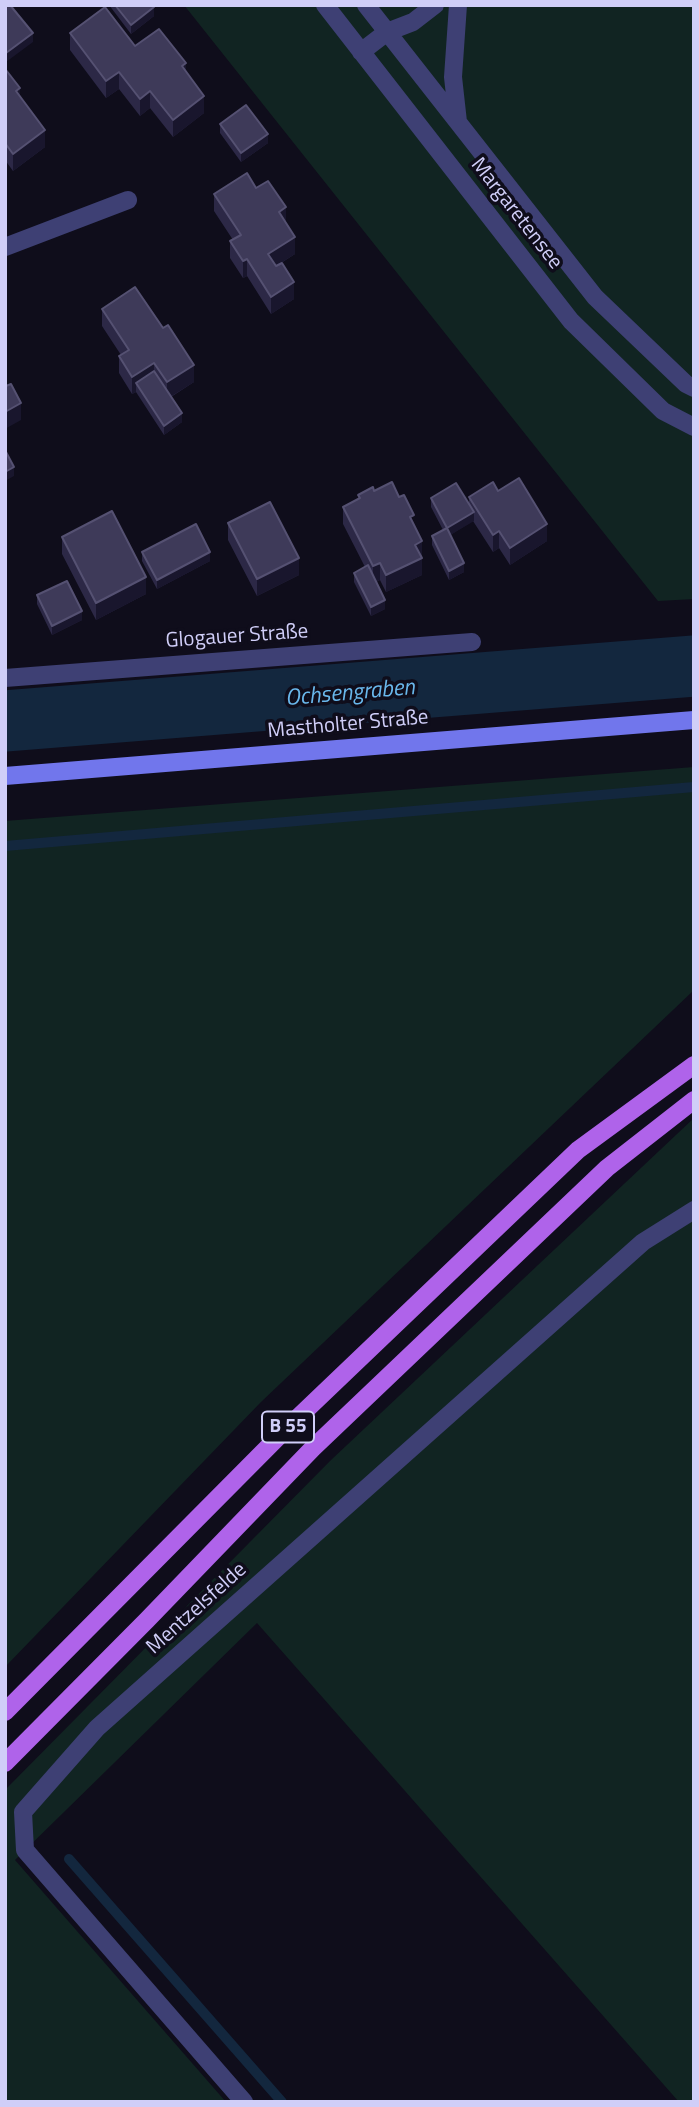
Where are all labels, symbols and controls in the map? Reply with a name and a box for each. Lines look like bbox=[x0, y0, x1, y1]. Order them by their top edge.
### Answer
street label: Margaretensee bbox=[465, 153, 567, 275]
street label: Glogauer Straße bbox=[165, 619, 309, 655]
water label: Ochsengraben bbox=[284, 675, 416, 713]
street label: Mastholter Straße bbox=[267, 705, 429, 745]
road number: B 55 bbox=[262, 1412, 314, 1442]
street label: Mentzelsfelde bbox=[142, 1558, 252, 1660]

